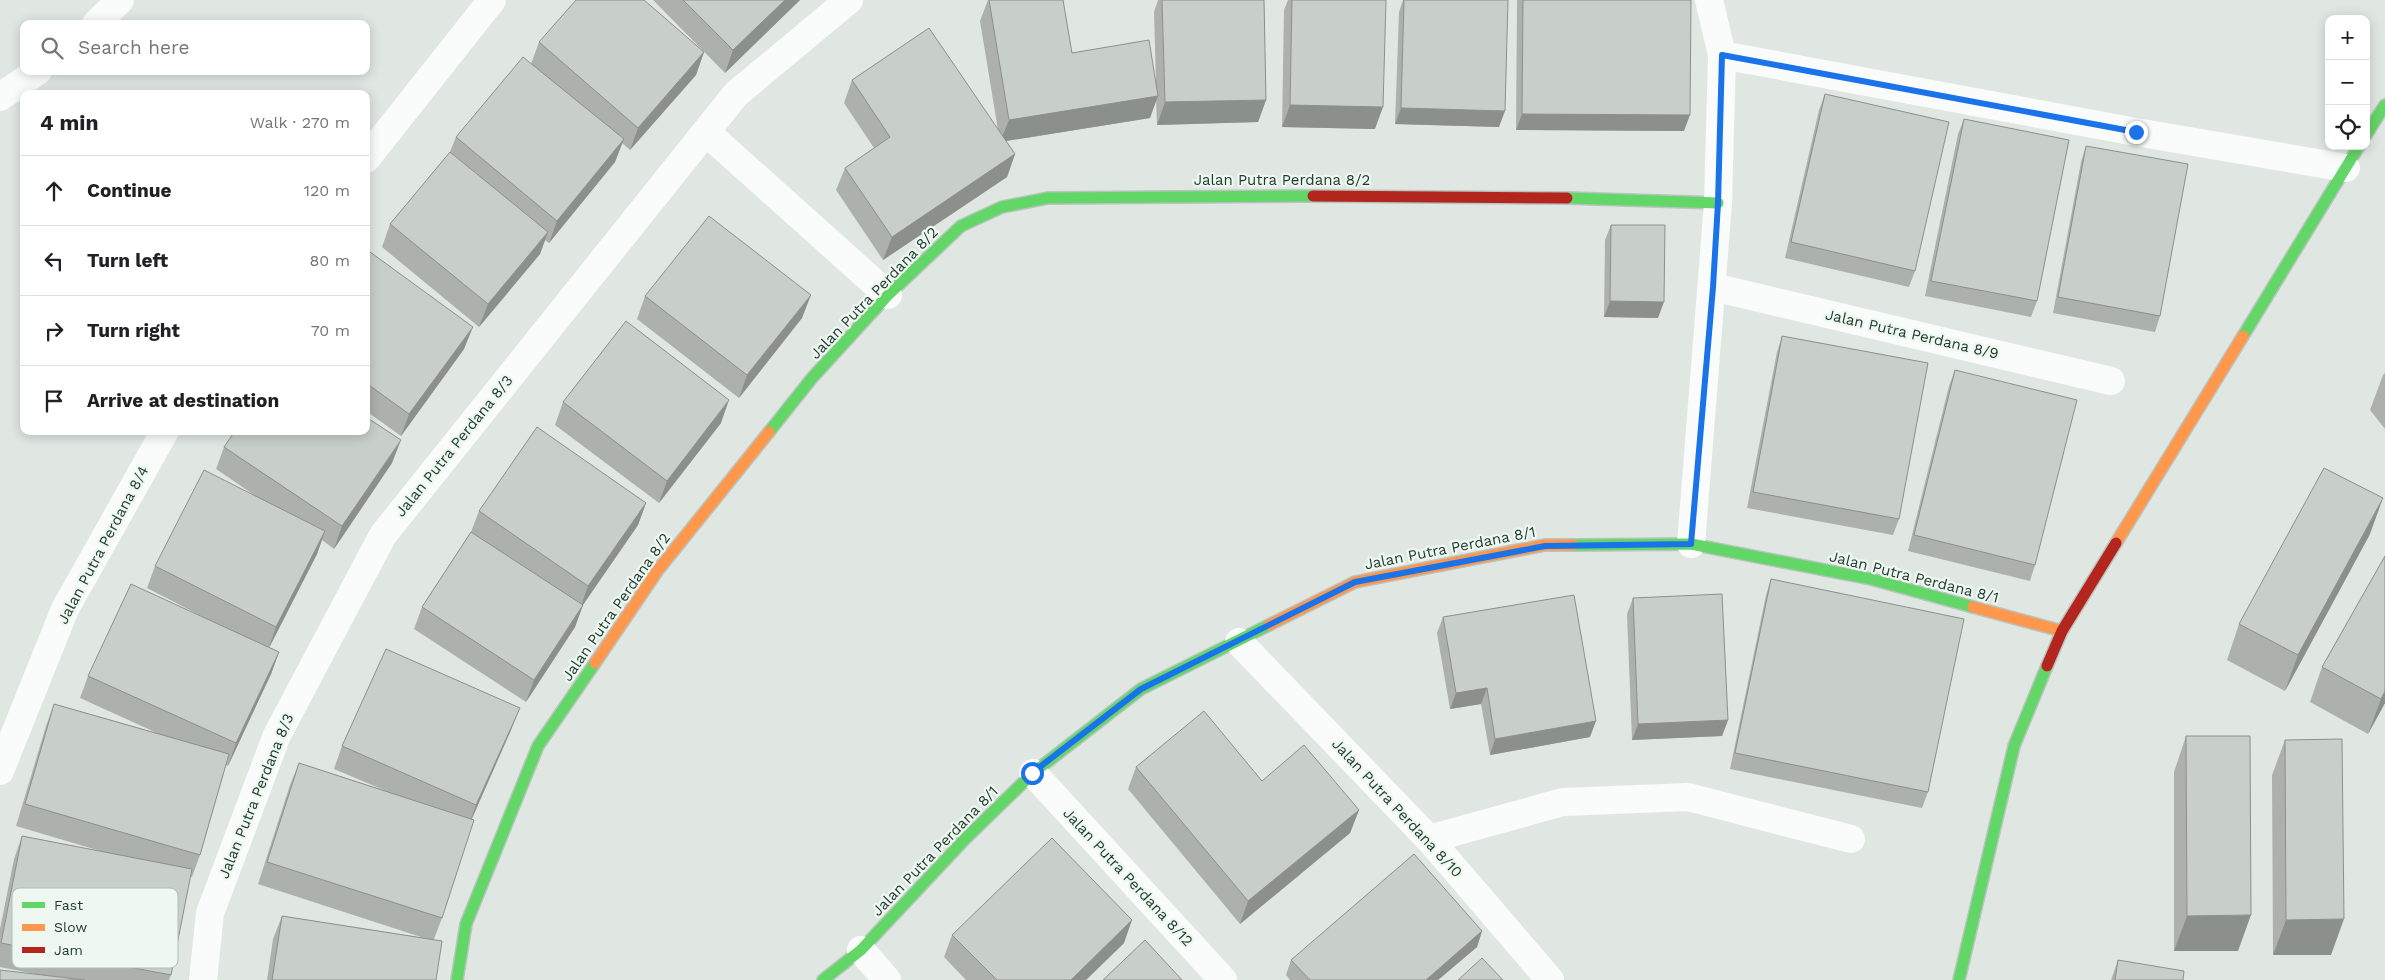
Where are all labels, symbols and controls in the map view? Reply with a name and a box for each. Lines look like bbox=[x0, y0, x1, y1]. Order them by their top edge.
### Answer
map controls bbox=[2325, 15, 2370, 150]
button: + bbox=[2325, 15, 2370, 60]
search box bbox=[20, 20, 370, 75]
icon: search bbox=[38, 34, 66, 62]
text: Search here bbox=[78, 36, 189, 59]
button: − bbox=[2325, 60, 2370, 105]
button: locate bbox=[2325, 105, 2370, 150]
text: 4 min bbox=[40, 110, 98, 135]
text: Walk · 270 m bbox=[250, 113, 350, 132]
route end bbox=[2125, 121, 2148, 144]
street label: Jalan Putra Perdana 8/2 bbox=[1194, 171, 1370, 189]
icon: ahead bbox=[40, 177, 68, 205]
text: Continue bbox=[87, 179, 171, 202]
text: 120 m bbox=[304, 181, 350, 200]
street label: Jalan Putra Perdana 8/2 bbox=[806, 223, 942, 363]
icon: left bbox=[40, 247, 68, 275]
text: Turn left bbox=[87, 249, 168, 272]
text: 80 m bbox=[309, 251, 350, 270]
street label: Jalan Putra Perdana 8/9 bbox=[1824, 305, 2000, 363]
icon: right bbox=[40, 317, 68, 345]
text: Turn right bbox=[87, 319, 180, 342]
text: 70 m bbox=[311, 321, 350, 340]
street label: Jalan Putra Perdana 8/3 bbox=[391, 372, 517, 520]
icon: arrive bbox=[40, 387, 68, 415]
text: Arrive at destination bbox=[87, 389, 279, 412]
street label: Jalan Putra Perdana 8/4 bbox=[54, 463, 152, 627]
street label: Jalan Putra Perdana 8/1 bbox=[1363, 523, 1537, 573]
street label: Jalan Putra Perdana 8/2 bbox=[558, 530, 674, 684]
street label: Jalan Putra Perdana 8/1 bbox=[1828, 547, 2000, 607]
street label: Jalan Putra Perdana 8/3 bbox=[215, 711, 297, 881]
street label: Jalan Putra Perdana 8/10 bbox=[1328, 735, 1466, 881]
route start bbox=[1021, 762, 1044, 785]
street label: Jalan Putra Perdana 8/1 bbox=[868, 782, 1002, 920]
street label: Jalan Putra Perdana 8/12 bbox=[1059, 804, 1197, 950]
legend bbox=[12, 888, 178, 968]
text: Fast bbox=[54, 897, 83, 913]
text: Slow bbox=[54, 919, 87, 935]
text: Jam bbox=[54, 942, 83, 958]

